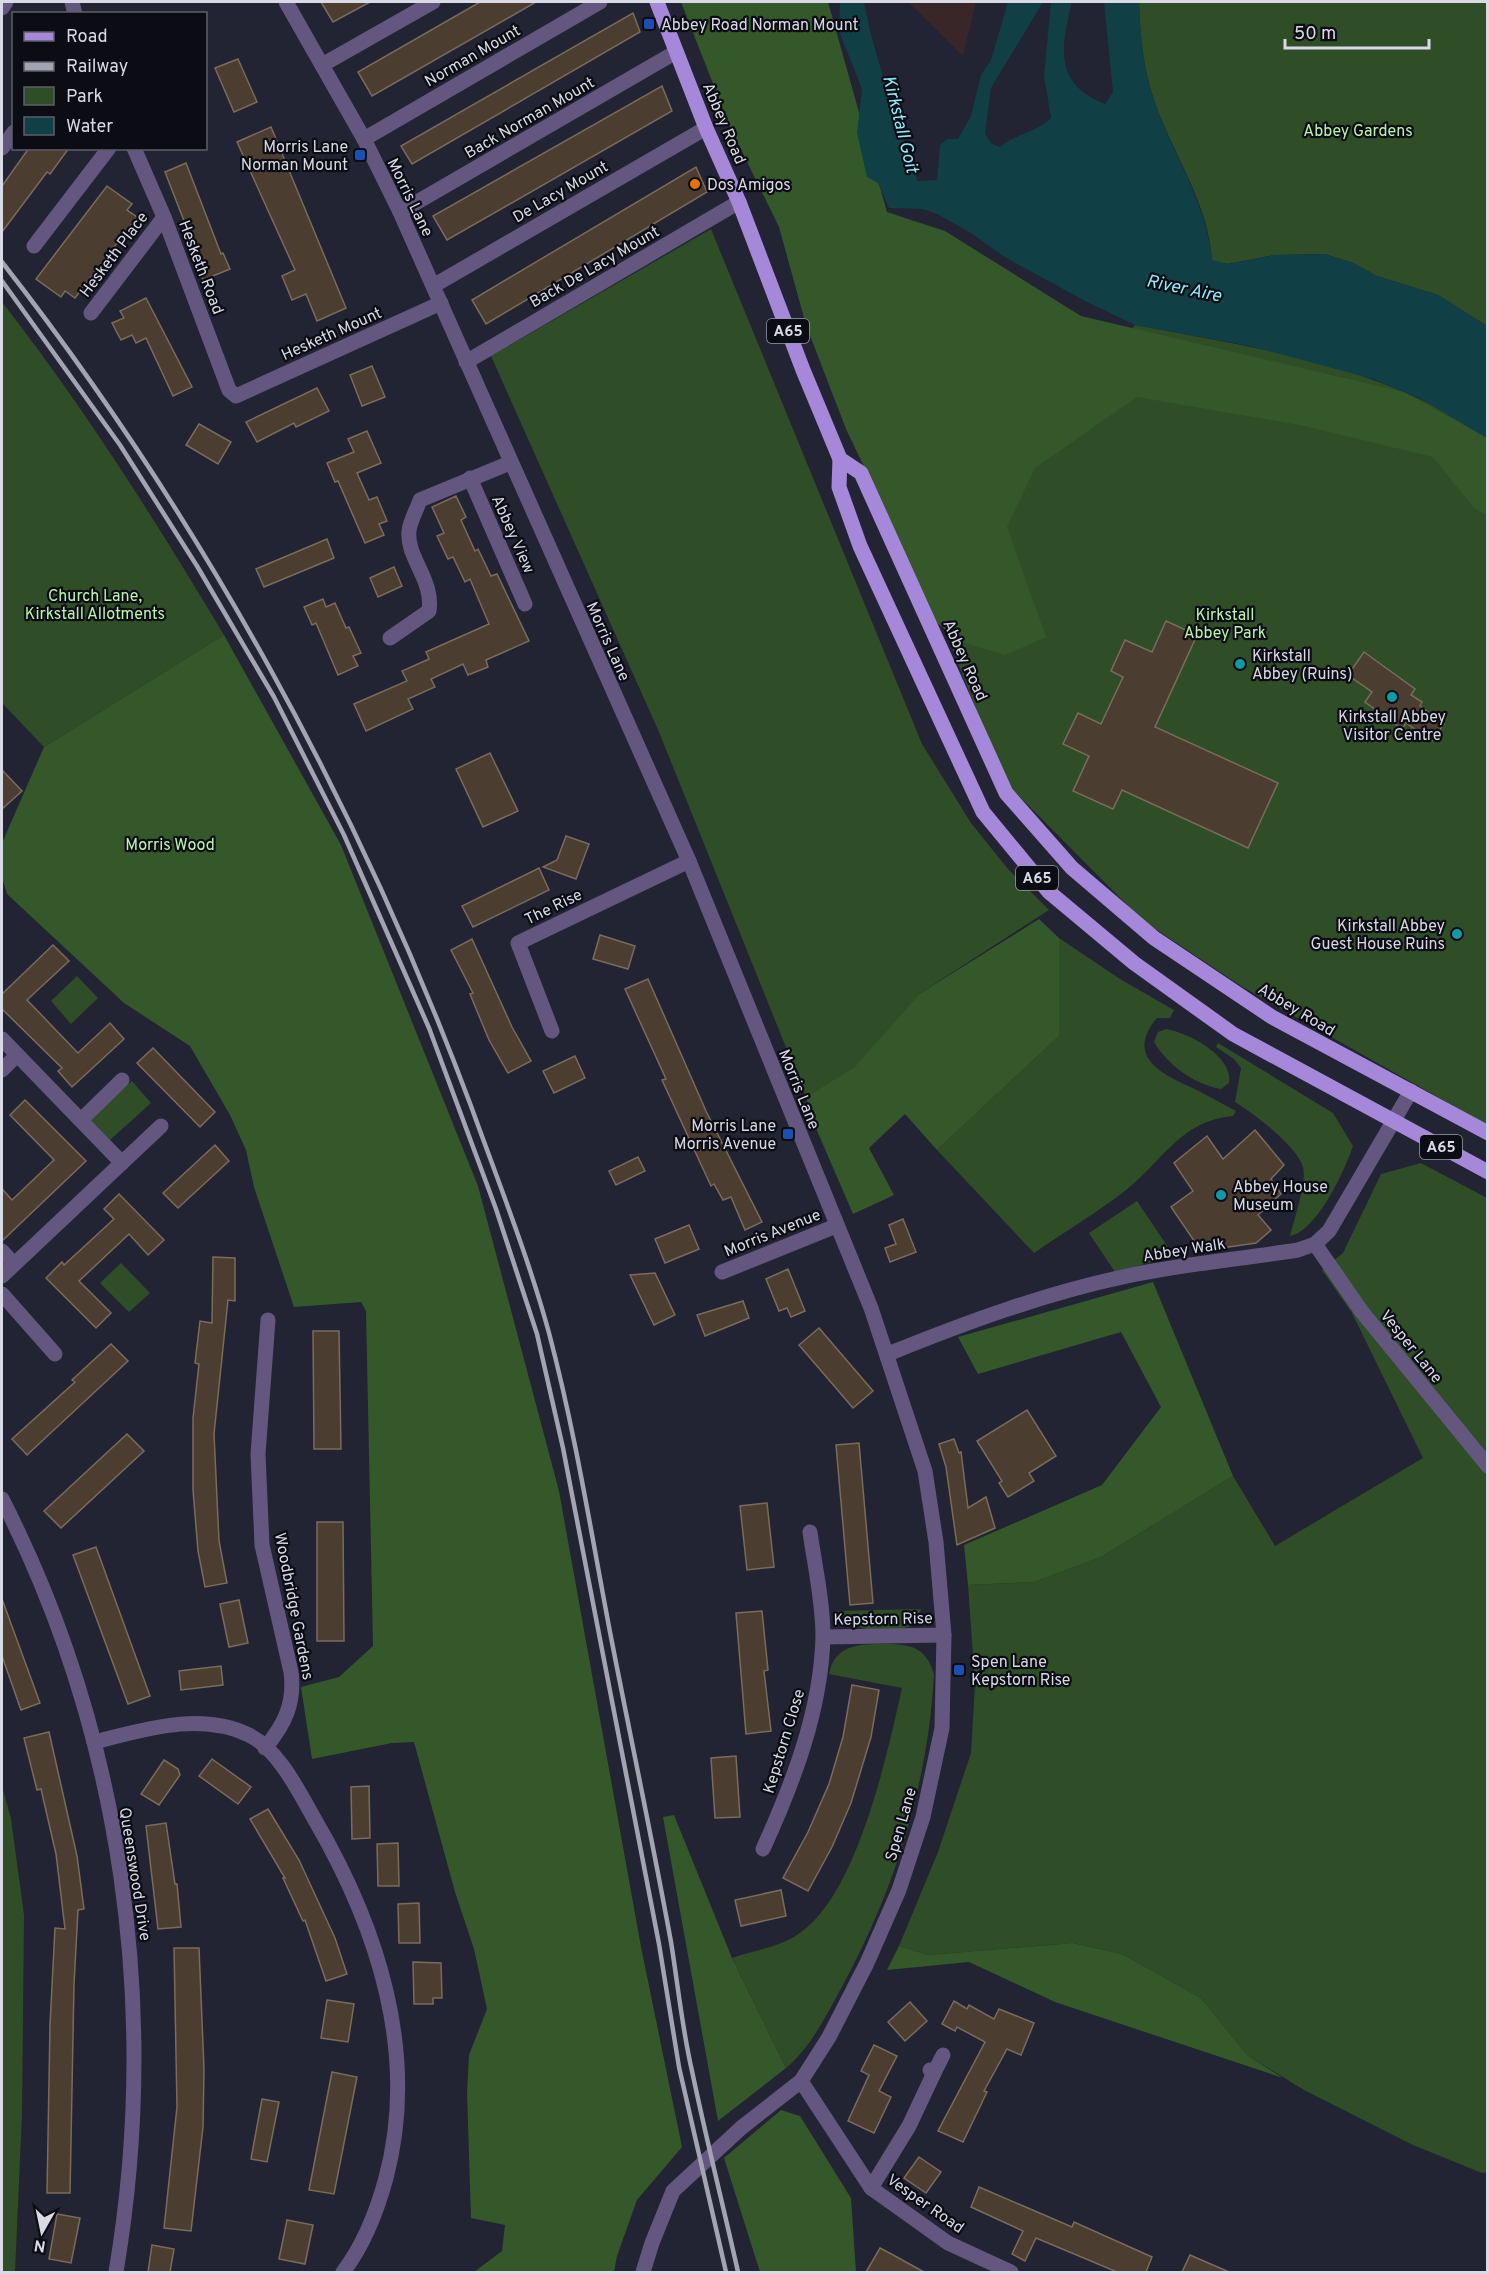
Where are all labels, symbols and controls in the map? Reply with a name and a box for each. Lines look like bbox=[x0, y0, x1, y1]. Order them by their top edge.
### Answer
legend bbox=[12, 12, 207, 150]
scale bar bbox=[1285, 12, 1429, 50]
place label: Abbey Road Norman Mount bbox=[661, 16, 859, 36]
marker: Abbey Road Norman Mount bbox=[642, 17, 656, 31]
street label: Norman Mount bbox=[422, 21, 524, 92]
text: 50 m bbox=[1294, 23, 1336, 46]
text: Road bbox=[66, 26, 108, 49]
text: Railway bbox=[66, 56, 128, 79]
street label: Back Norman Mount bbox=[461, 73, 599, 164]
water label: Kirkstall Goit bbox=[876, 73, 923, 177]
street label: Abbey Road bbox=[697, 80, 749, 168]
text: Park bbox=[66, 86, 103, 109]
text: Water bbox=[66, 116, 113, 139]
park label: Abbey Gardens bbox=[1303, 122, 1413, 142]
place label: Morris Lane Norman Mount bbox=[241, 138, 348, 176]
marker: Morris Lane Norman Mount bbox=[353, 148, 367, 162]
street label: Morris Lane bbox=[382, 155, 437, 240]
street label: De Lacy Mount bbox=[510, 157, 612, 228]
place label: Dos Amigos bbox=[707, 176, 791, 196]
marker: Dos Amigos bbox=[688, 177, 702, 191]
street label: Hesketh Place bbox=[76, 209, 153, 302]
street label: Hesketh Road bbox=[173, 218, 227, 318]
street label: Back De Lacy Mount bbox=[527, 222, 663, 313]
water label: River Aire bbox=[1144, 270, 1224, 309]
street label: Hesketh Mount bbox=[278, 304, 385, 366]
road number: A65 bbox=[767, 319, 809, 343]
street label: Abbey View bbox=[486, 493, 538, 577]
park label: Church Lane, Kirkstall Allotments bbox=[25, 587, 165, 625]
street label: Morris Lane bbox=[581, 599, 634, 685]
park label: Kirkstall Abbey Park bbox=[1184, 606, 1266, 644]
street label: Abbey Road bbox=[937, 617, 991, 704]
place label: Kirkstall Abbey (Ruins) bbox=[1252, 647, 1353, 685]
marker: Kirkstall Abbey (Ruins) bbox=[1233, 657, 1247, 671]
marker: Kirkstall Abbey Visitor Centre bbox=[1385, 690, 1399, 704]
place label: Kirkstall Abbey Visitor Centre bbox=[1338, 708, 1446, 746]
park label: Morris Wood bbox=[125, 836, 215, 856]
road number: A65 bbox=[1016, 866, 1058, 890]
street label: The Rise bbox=[522, 885, 586, 930]
place label: Kirkstall Abbey Guest House Ruins bbox=[1311, 917, 1445, 955]
marker: Kirkstall Abbey Guest House Ruins bbox=[1450, 927, 1464, 941]
street label: Abbey Road bbox=[1254, 980, 1338, 1042]
street label: Morris Lane bbox=[773, 1047, 823, 1133]
place label: Morris Lane Morris Avenue bbox=[674, 1117, 776, 1155]
marker: Morris Lane Morris Avenue bbox=[781, 1127, 795, 1141]
road number: A65 bbox=[1420, 1135, 1462, 1159]
place label: Abbey House Museum bbox=[1233, 1178, 1328, 1216]
marker: Abbey House Museum bbox=[1214, 1188, 1228, 1202]
street label: Morris Avenue bbox=[722, 1205, 824, 1262]
street label: Abbey Walk bbox=[1142, 1235, 1227, 1267]
street label: Vesper Lane bbox=[1375, 1307, 1446, 1388]
street label: Woodbridge Gardens bbox=[269, 1531, 317, 1682]
street label: Kepstorn Rise bbox=[833, 1609, 933, 1631]
place label: Spen Lane Kepstorn Rise bbox=[971, 1653, 1070, 1691]
marker: Spen Lane Kepstorn Rise bbox=[952, 1663, 966, 1677]
street label: Kepstorn Close bbox=[760, 1687, 810, 1796]
street label: Spen Lane bbox=[882, 1785, 922, 1864]
street label: Queenswood Drive bbox=[114, 1806, 154, 1943]
street label: Vesper Road bbox=[882, 2171, 967, 2239]
north arrow bbox=[12, 2202, 72, 2262]
text: N bbox=[33, 2234, 47, 2256]

